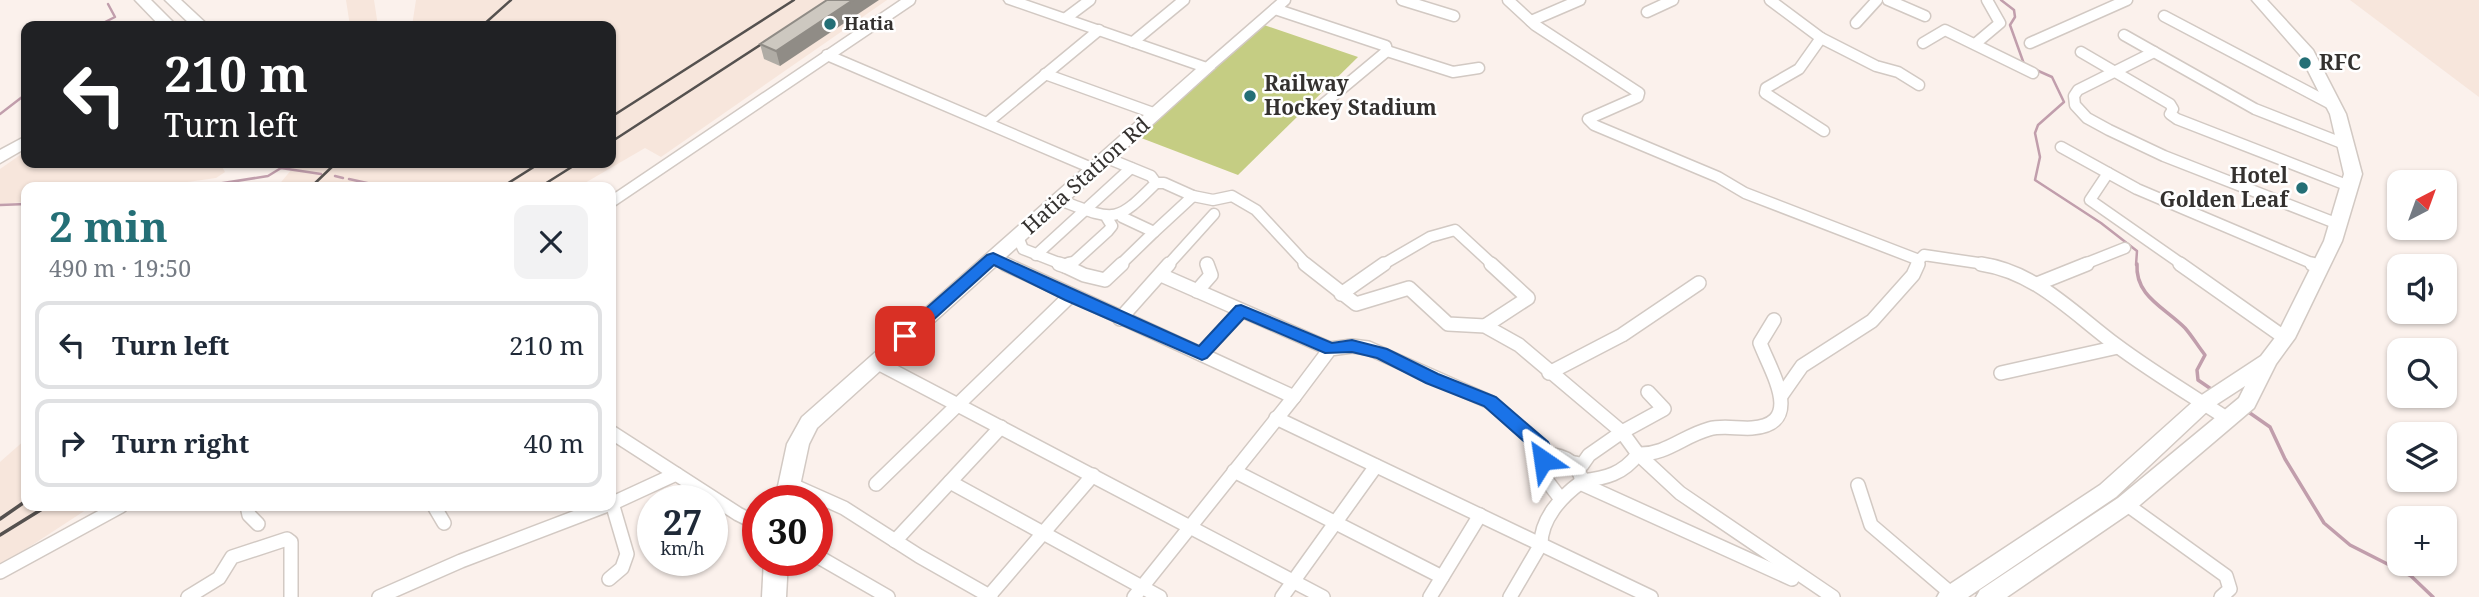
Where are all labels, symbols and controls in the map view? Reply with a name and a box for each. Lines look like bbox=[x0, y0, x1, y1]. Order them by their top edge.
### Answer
place label: Hatia bbox=[844, 11, 894, 35]
marker: Hatia bbox=[822, 16, 838, 32]
text: 210 m bbox=[164, 40, 308, 106]
place label: RFC bbox=[2319, 48, 2361, 76]
icon: left bbox=[49, 49, 140, 140]
marker: RFC bbox=[2297, 55, 2313, 71]
place label: Railway Hockey Stadium bbox=[1264, 69, 1437, 121]
marker: Railway Hockey Stadium bbox=[1242, 88, 1258, 104]
text: Turn left bbox=[164, 103, 298, 146]
street label: Hatia Station Rd bbox=[1016, 110, 1155, 240]
place label: Hotel Golden Leaf bbox=[2160, 161, 2290, 213]
north arrow bbox=[2387, 170, 2457, 240]
map controls bbox=[2387, 170, 2457, 576]
marker: Hotel Golden Leaf bbox=[2294, 180, 2310, 196]
text: 2 min bbox=[49, 197, 168, 254]
button: close bbox=[514, 205, 588, 279]
text: 490 m · 19:50 bbox=[49, 252, 191, 284]
button: sound bbox=[2387, 254, 2457, 324]
pin bbox=[875, 306, 935, 366]
icon: arrive bbox=[886, 317, 924, 355]
icon: left bbox=[53, 326, 91, 364]
text: Turn left bbox=[112, 327, 229, 363]
text: 210 m bbox=[509, 327, 584, 363]
button: search bbox=[2387, 338, 2457, 408]
button: layers bbox=[2387, 422, 2457, 492]
position arrow bbox=[1506, 423, 1580, 497]
icon: right bbox=[53, 424, 91, 462]
text: Turn right bbox=[112, 425, 249, 461]
text: 40 m bbox=[524, 425, 584, 461]
speed limit sign: 30 bbox=[742, 485, 833, 576]
text: 27 bbox=[663, 498, 702, 545]
button: + bbox=[2387, 506, 2457, 576]
text: km/h bbox=[660, 536, 705, 560]

